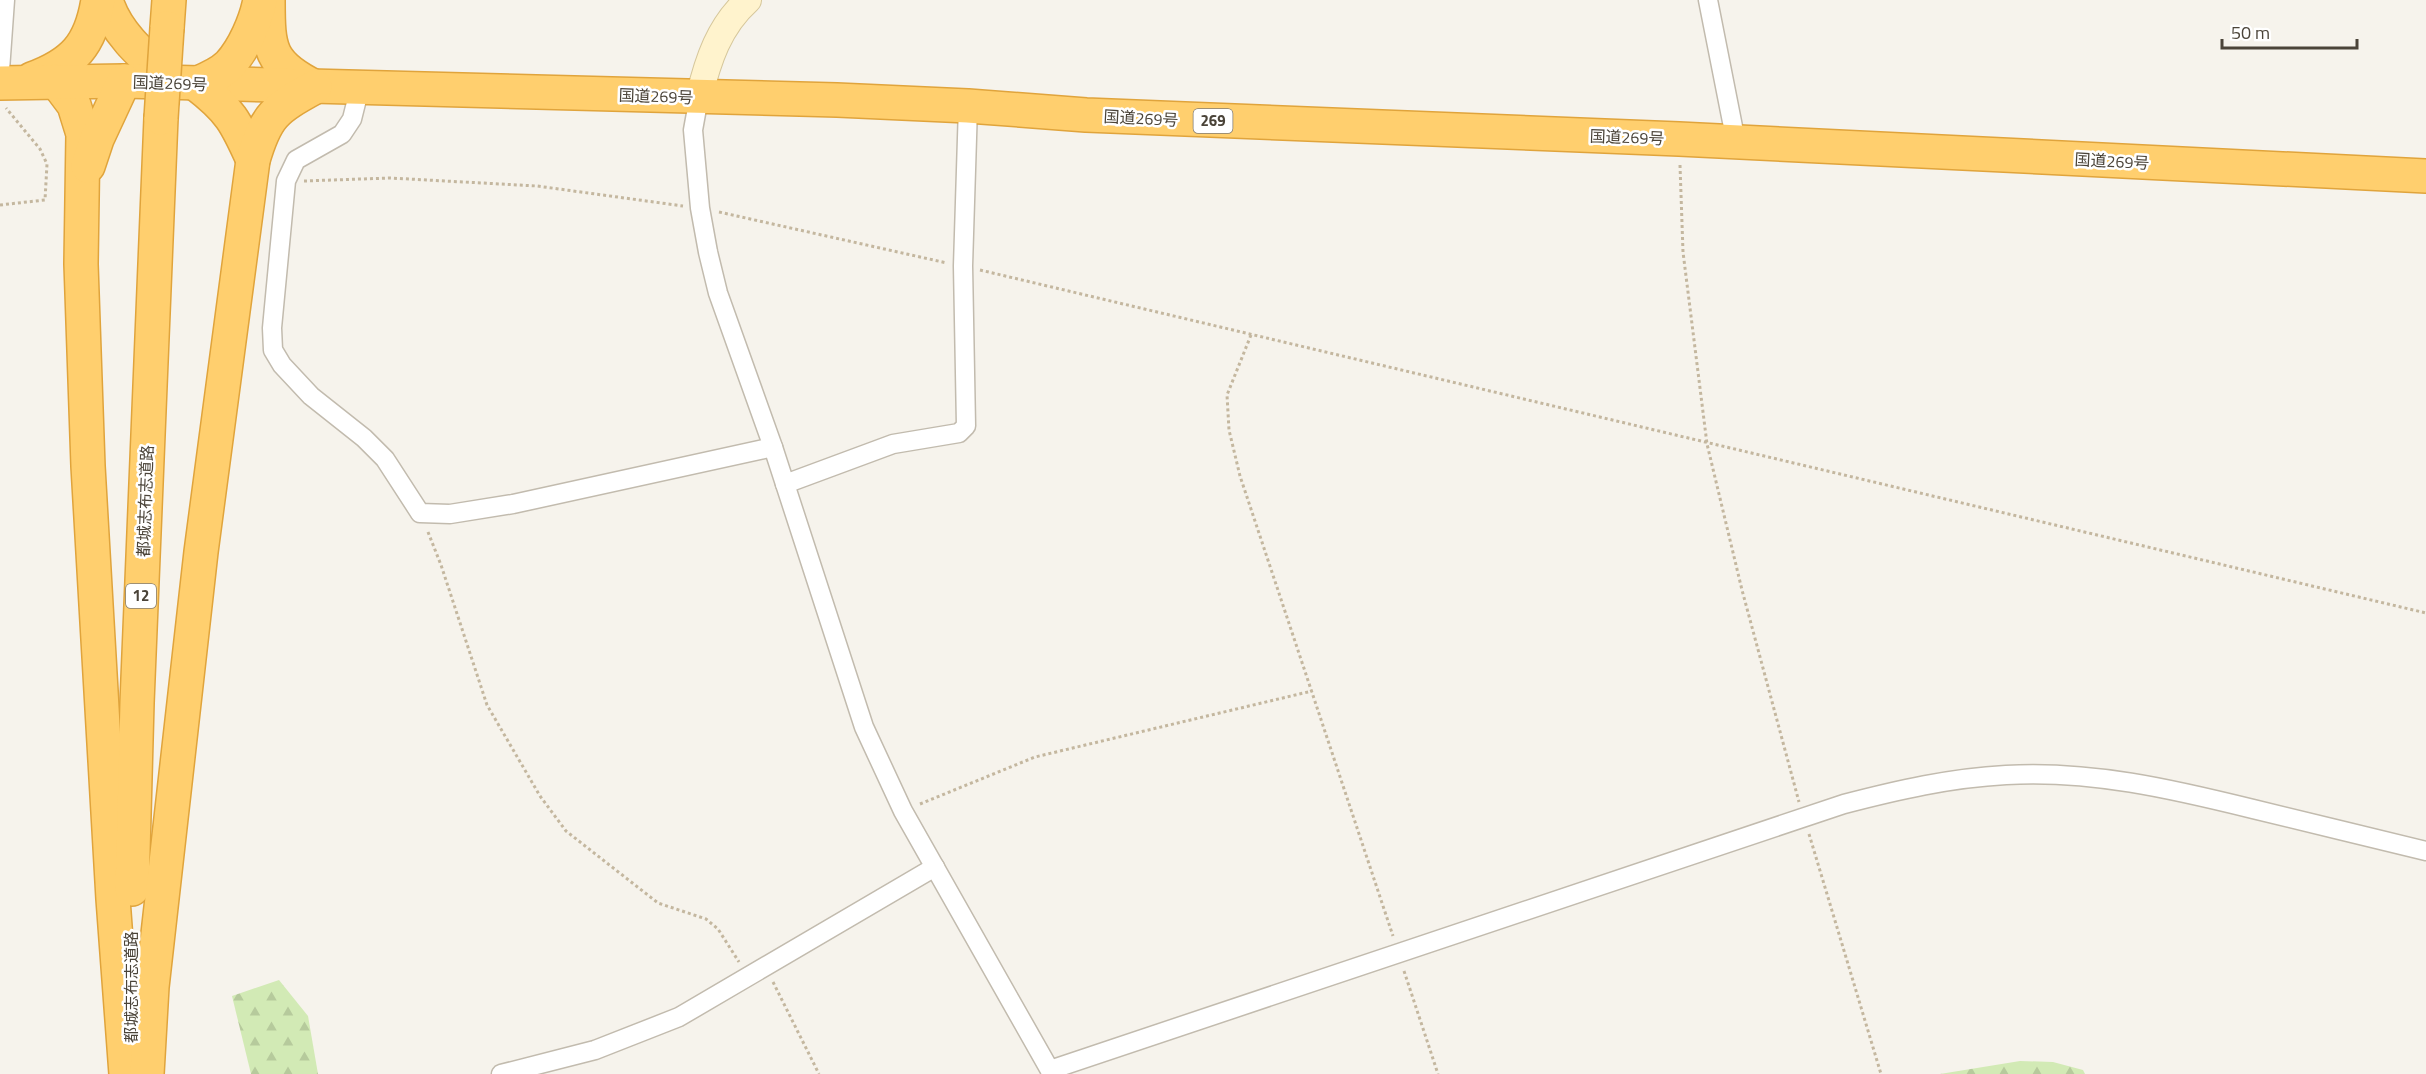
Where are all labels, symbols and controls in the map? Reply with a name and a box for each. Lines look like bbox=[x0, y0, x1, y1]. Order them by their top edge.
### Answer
scale bar bbox=[2222, 12, 2357, 50]
text: 50 m bbox=[2231, 19, 2270, 46]
street label: 国道269号 bbox=[132, 70, 208, 96]
street label: 国道269号 bbox=[618, 83, 694, 109]
street label: 国道269号 bbox=[1103, 104, 1179, 132]
road number: 269 bbox=[1194, 109, 1232, 133]
street label: 国道269号 bbox=[1589, 124, 1665, 150]
street label: 国道269号 bbox=[2074, 147, 2150, 175]
street label: 都城志布志道路 bbox=[131, 445, 159, 557]
road number: 12 bbox=[126, 584, 156, 608]
street label: 都城志布志道路 bbox=[119, 931, 143, 1043]

